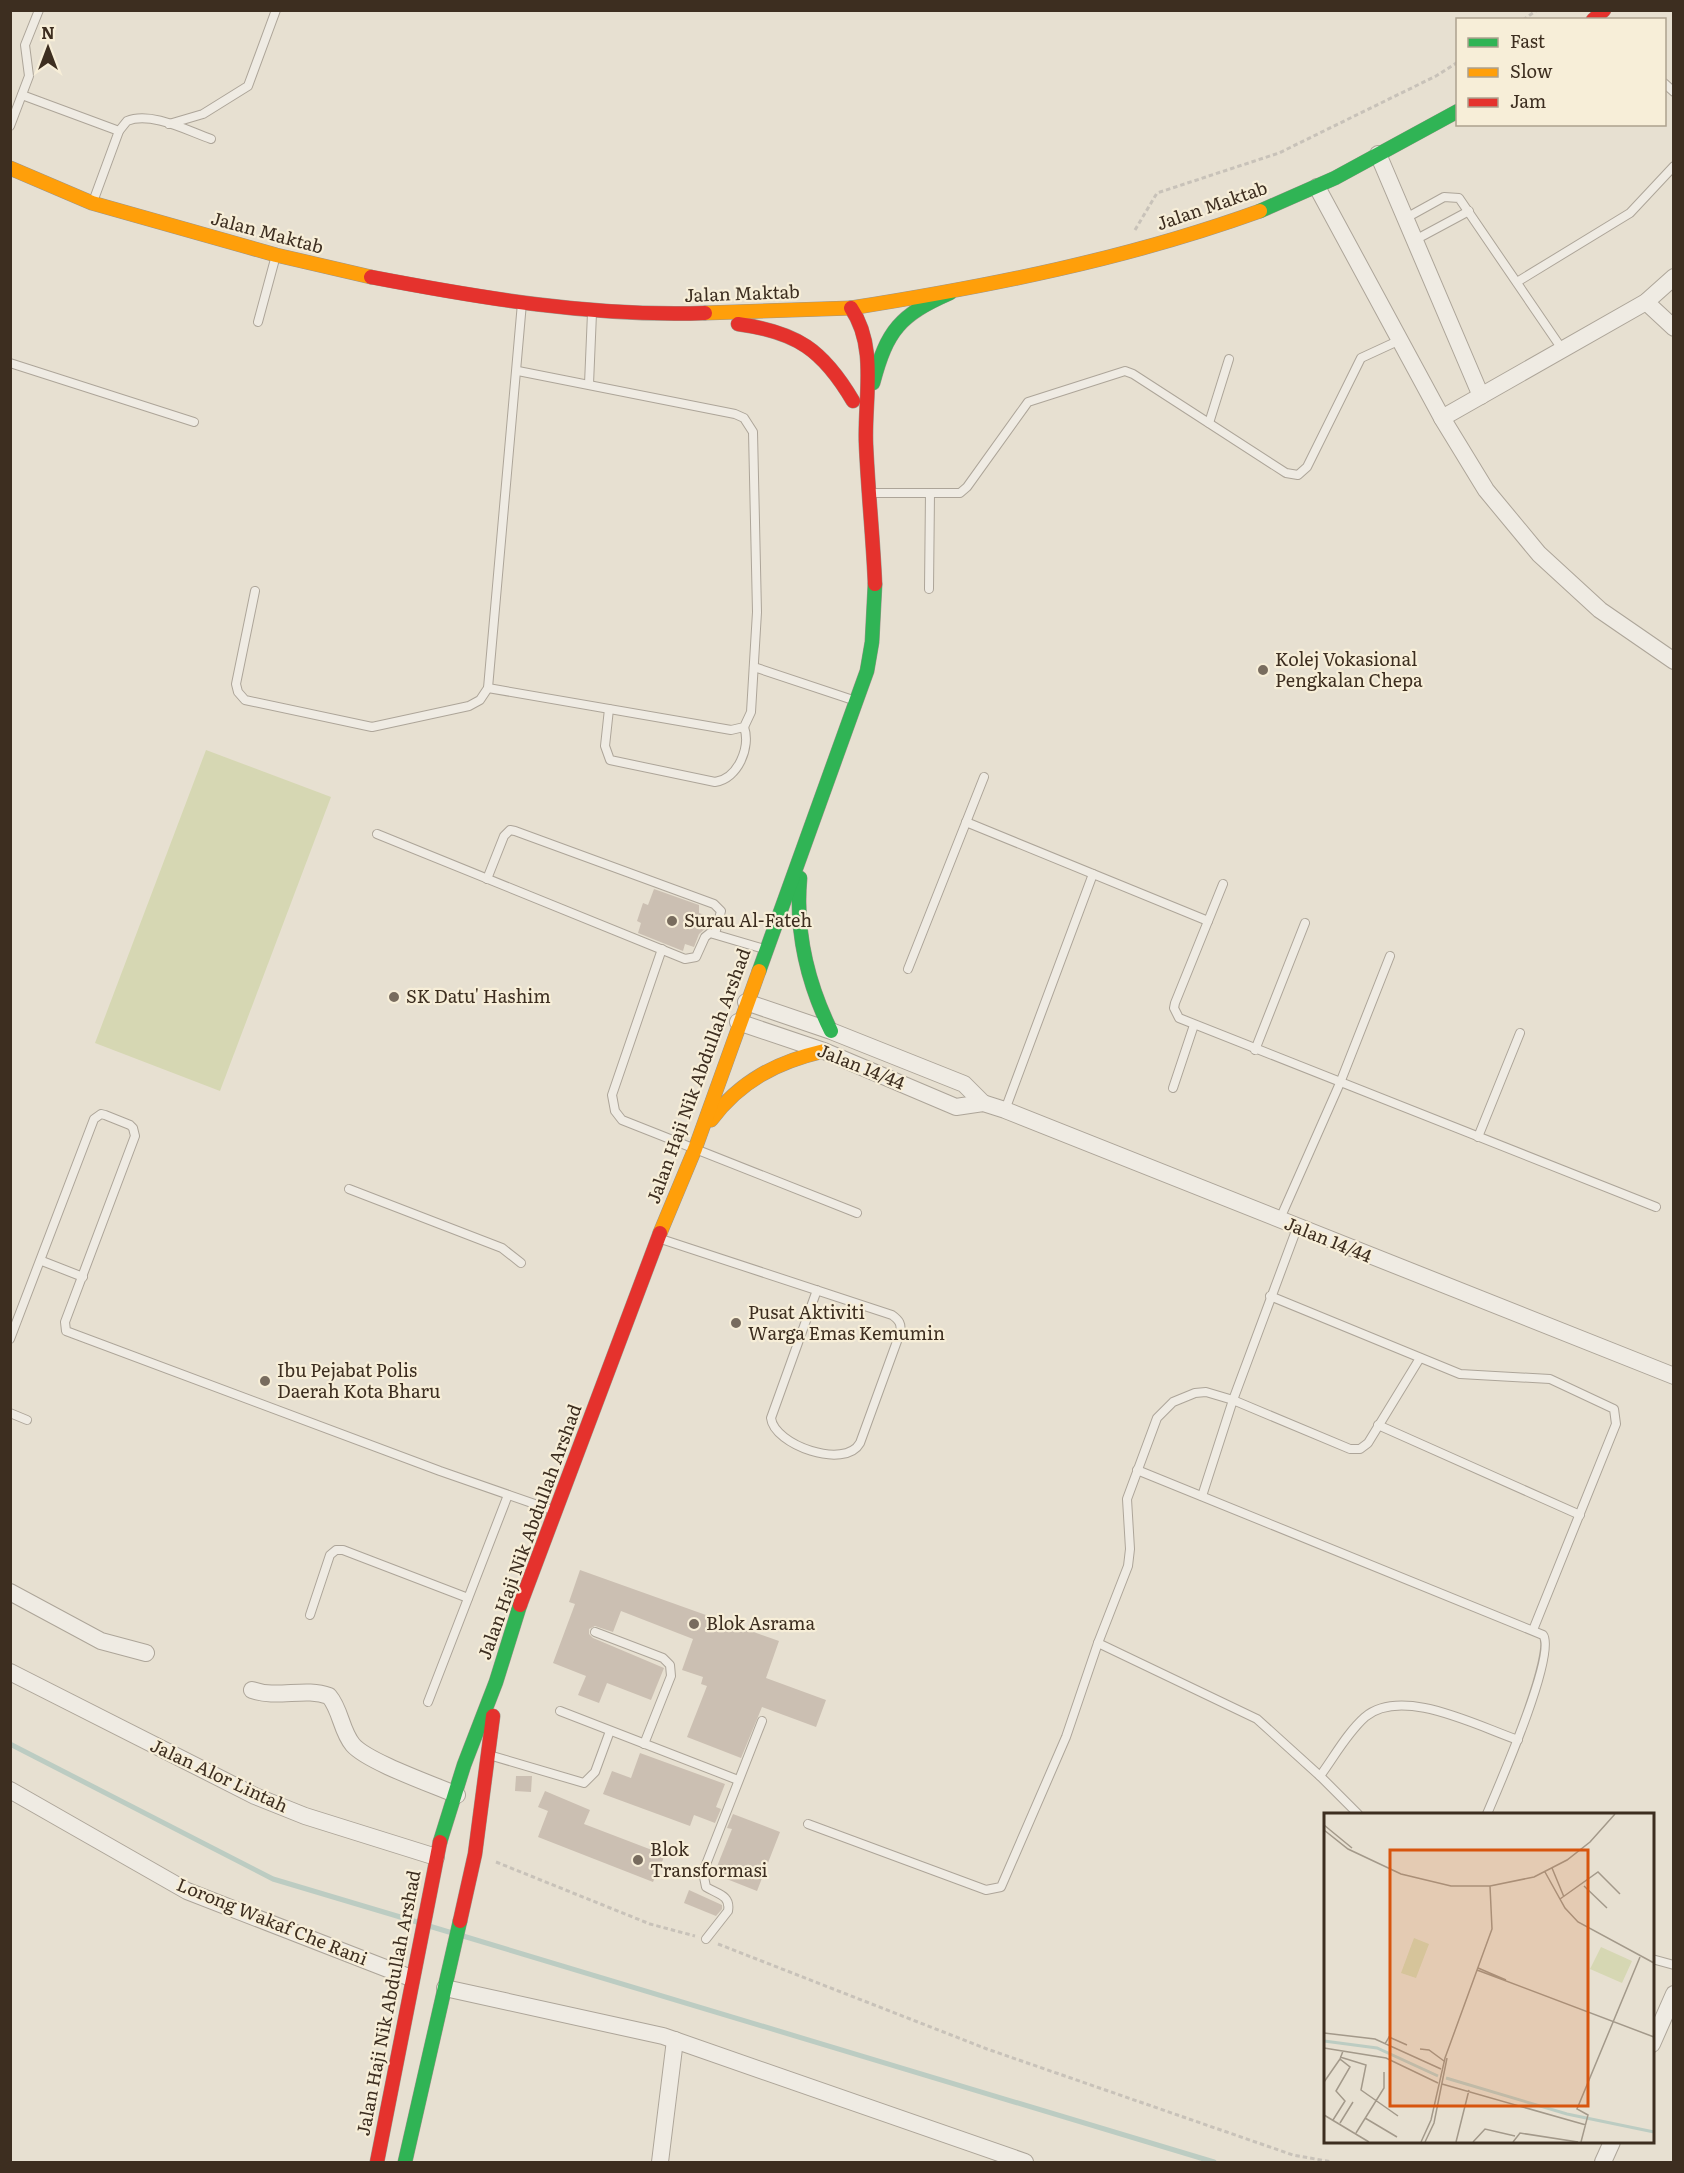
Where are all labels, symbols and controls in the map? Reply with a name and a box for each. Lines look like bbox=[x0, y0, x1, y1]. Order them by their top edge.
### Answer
north arrow bbox=[18, 18, 78, 78]
legend bbox=[1456, 18, 1666, 126]
text: N bbox=[41, 20, 55, 44]
text: Fast bbox=[1510, 27, 1546, 54]
text: Slow bbox=[1510, 57, 1553, 84]
text: Jam bbox=[1510, 87, 1546, 114]
street label: Jalan Maktab bbox=[1152, 173, 1271, 236]
street label: Jalan Maktab bbox=[208, 204, 327, 260]
street label: Jalan Maktab bbox=[684, 277, 800, 308]
place label: Kolej Vokasional Pengkalan Chepa bbox=[1275, 645, 1423, 693]
marker: Kolej Vokasional Pengkalan Chepa bbox=[1256, 663, 1270, 677]
place label: Surau Al-Fateh bbox=[684, 906, 812, 933]
marker: Surau Al-Fateh bbox=[665, 914, 679, 928]
street label: Jalan Haji Nik Abdullah Arshad bbox=[639, 944, 756, 1207]
place label: SK Datu' Hashim bbox=[406, 982, 551, 1009]
marker: SK Datu' Hashim bbox=[387, 990, 401, 1004]
street label: Jalan 14/44 bbox=[814, 1036, 910, 1095]
street label: Jalan 14/44 bbox=[1281, 1209, 1377, 1268]
place label: Pusat Aktiviti Warga Emas Kemumin bbox=[748, 1298, 945, 1346]
marker: Pusat Aktiviti Warga Emas Kemumin bbox=[729, 1316, 743, 1330]
place label: Ibu Pejabat Polis Daerah Kota Bharu bbox=[277, 1356, 440, 1404]
marker: Ibu Pejabat Polis Daerah Kota Bharu bbox=[258, 1374, 272, 1388]
street label: Jalan Haji Nik Abdullah Arshad bbox=[470, 1400, 587, 1663]
place label: Blok Asrama bbox=[706, 1609, 815, 1636]
marker: Blok Asrama bbox=[687, 1617, 701, 1631]
street label: Jalan Alor Lintah bbox=[146, 1731, 293, 1818]
inset map bbox=[1324, 1813, 1654, 2143]
place label: Blok Transformasi bbox=[650, 1835, 768, 1883]
marker: Blok Transformasi bbox=[631, 1853, 645, 1867]
street label: Jalan Haji Nik Abdullah Arshad bbox=[349, 1868, 427, 2138]
street label: Lorong Wakaf Che Rani bbox=[173, 1870, 372, 1971]

